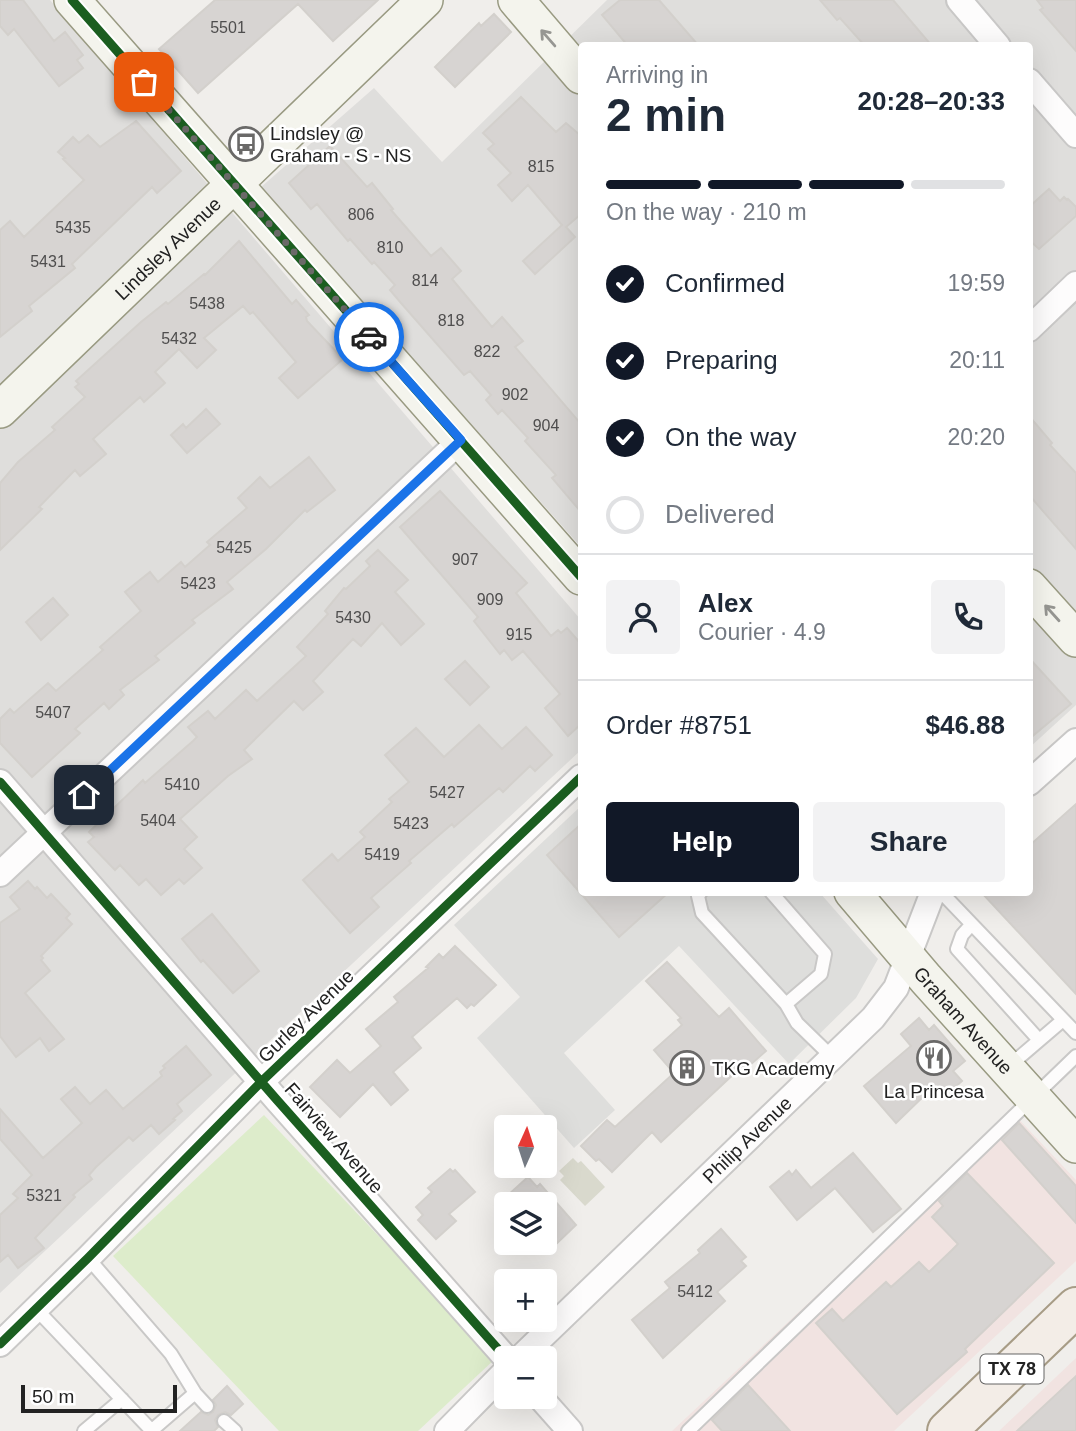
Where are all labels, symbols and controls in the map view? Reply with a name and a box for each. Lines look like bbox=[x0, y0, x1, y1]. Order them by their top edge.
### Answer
house number: 5501 bbox=[210, 19, 246, 36]
one-way arrow bbox=[540, 29, 556, 47]
pin bbox=[114, 52, 174, 112]
text: Arriving in bbox=[606, 62, 708, 88]
icon: bag bbox=[125, 63, 163, 101]
text: 20:28–20:33 bbox=[858, 86, 1005, 116]
text: 2 min bbox=[606, 89, 726, 141]
place label: Lindsley @ Graham - S - NS bbox=[270, 123, 411, 166]
bus stop icon: Lindsley @ Graham - S - NS bbox=[227, 125, 265, 163]
house number: 815 bbox=[528, 158, 554, 175]
street label: Lindsley Avenue bbox=[111, 193, 225, 304]
text: On the way · 210 m bbox=[606, 199, 807, 225]
house number: 806 bbox=[348, 206, 374, 223]
house number: 5435 bbox=[55, 219, 91, 236]
house number: 810 bbox=[377, 239, 403, 256]
house number: 5431 bbox=[30, 253, 66, 270]
icon: check bbox=[606, 265, 644, 303]
text: Confirmed bbox=[665, 268, 785, 298]
text: 19:59 bbox=[947, 270, 1005, 296]
house number: 814 bbox=[412, 272, 438, 289]
house number: 5438 bbox=[189, 295, 225, 312]
courier bbox=[334, 302, 404, 372]
house number: 818 bbox=[438, 312, 464, 329]
icon: car bbox=[350, 318, 388, 356]
house number: 5432 bbox=[161, 330, 197, 347]
icon: check bbox=[606, 342, 644, 380]
house number: 822 bbox=[474, 343, 500, 360]
text: Preparing bbox=[665, 345, 778, 375]
text: 20:11 bbox=[949, 347, 1005, 373]
house number: 902 bbox=[502, 386, 528, 403]
house number: 904 bbox=[533, 417, 559, 434]
icon: check bbox=[606, 419, 644, 457]
text: On the way bbox=[665, 422, 797, 452]
text: 20:20 bbox=[947, 424, 1005, 450]
text: Delivered bbox=[665, 499, 775, 529]
house number: 5425 bbox=[216, 539, 252, 556]
house number: 907 bbox=[452, 551, 478, 568]
house number: 5423 bbox=[180, 575, 216, 592]
button: person bbox=[606, 580, 680, 654]
button: phone bbox=[931, 580, 1005, 654]
text: Alex bbox=[698, 588, 753, 618]
house number: 909 bbox=[477, 591, 503, 608]
one-way arrow bbox=[1044, 605, 1061, 622]
house number: 5430 bbox=[335, 609, 371, 626]
text: Courier · 4.9 bbox=[698, 619, 826, 645]
house number: 915 bbox=[506, 626, 532, 643]
house number: 5407 bbox=[35, 704, 71, 721]
text: Order #8751 bbox=[606, 710, 752, 740]
text: $46.88 bbox=[925, 710, 1005, 740]
pin bbox=[54, 765, 114, 825]
icon: home bbox=[65, 776, 103, 814]
house number: 5410 bbox=[164, 776, 200, 793]
house number: 5427 bbox=[429, 784, 465, 801]
button: Help bbox=[606, 802, 799, 882]
button: Share bbox=[813, 802, 1005, 882]
house number: 5404 bbox=[140, 812, 176, 829]
house number: 5423 bbox=[393, 815, 429, 832]
house number: 5419 bbox=[364, 846, 400, 863]
street label: Graham Avenue bbox=[910, 962, 1017, 1078]
street label: Gurley Avenue bbox=[254, 965, 358, 1067]
restaurant icon: La Princesa bbox=[915, 1039, 953, 1077]
building icon: TKG Academy bbox=[668, 1049, 706, 1087]
place label: TKG Academy bbox=[712, 1058, 835, 1079]
street label: Fairview Avenue bbox=[280, 1079, 388, 1197]
place label: La Princesa bbox=[884, 1081, 985, 1102]
street label: Philip Avenue bbox=[698, 1092, 796, 1187]
north arrow bbox=[494, 1115, 556, 1178]
map controls bbox=[494, 1115, 557, 1409]
house number: 5321 bbox=[26, 1187, 62, 1204]
button: layers bbox=[494, 1192, 557, 1255]
button: + bbox=[494, 1269, 557, 1332]
house number: 5412 bbox=[677, 1283, 713, 1300]
button: − bbox=[494, 1346, 557, 1409]
road number: TX 78 bbox=[981, 1354, 1044, 1384]
scale bar bbox=[21, 1382, 177, 1414]
text: 50 m bbox=[32, 1386, 74, 1407]

